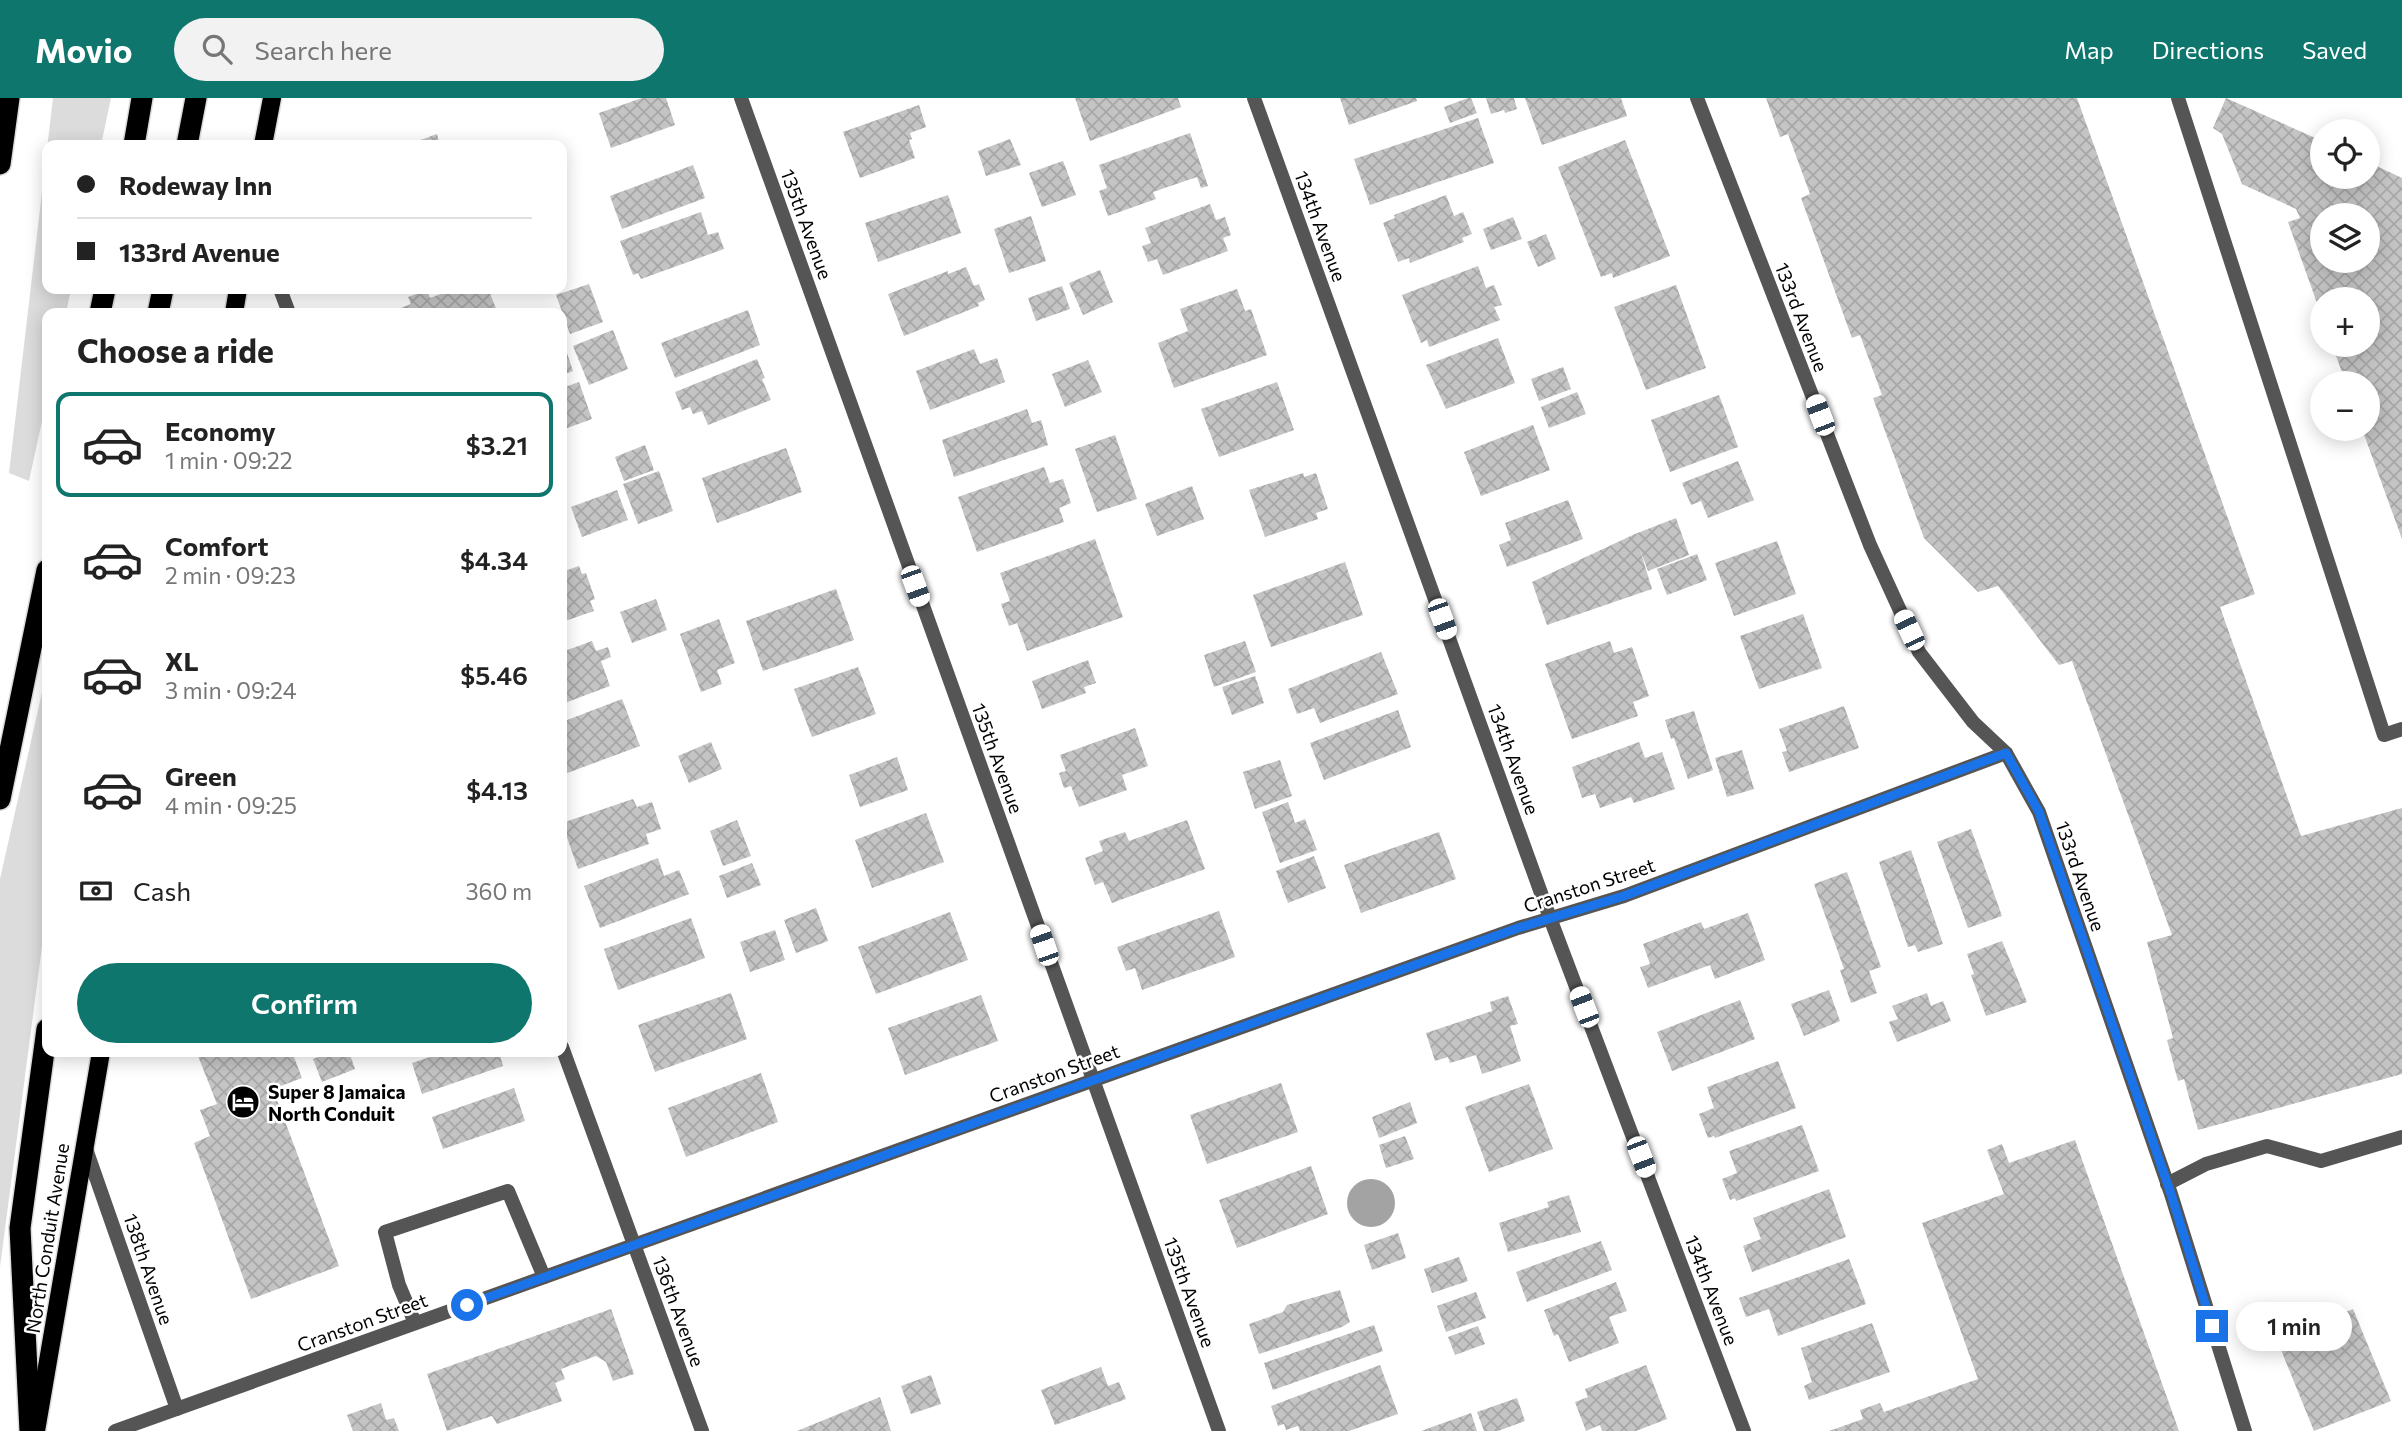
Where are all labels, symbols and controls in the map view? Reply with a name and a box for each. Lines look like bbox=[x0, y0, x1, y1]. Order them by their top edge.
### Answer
search box bbox=[174, 18, 664, 81]
text: Movio bbox=[35, 29, 132, 70]
icon: search bbox=[198, 30, 236, 68]
text: Search here bbox=[254, 34, 392, 65]
text: Map bbox=[2064, 35, 2114, 64]
text: Directions bbox=[2152, 35, 2264, 64]
text: Saved bbox=[2302, 35, 2367, 64]
map controls bbox=[2310, 119, 2380, 441]
button: locate bbox=[2310, 119, 2380, 189]
street label: 135th Avenue bbox=[776, 166, 838, 282]
street label: 134th Avenue bbox=[1290, 168, 1352, 284]
text: Rodeway Inn bbox=[119, 169, 272, 200]
button: layers bbox=[2310, 203, 2380, 273]
text: 133rd Avenue bbox=[119, 236, 280, 267]
street label: 133rd Avenue bbox=[1771, 259, 1833, 375]
button: + bbox=[2310, 287, 2380, 357]
text: Choose a ride bbox=[77, 330, 274, 370]
button: − bbox=[2310, 371, 2380, 441]
car bbox=[1803, 392, 1838, 438]
icon: car bbox=[81, 413, 144, 476]
text: Economy bbox=[165, 415, 276, 446]
text: $3.21 bbox=[466, 429, 528, 460]
text: 1 min · 09:22 bbox=[165, 446, 293, 474]
icon: car bbox=[81, 528, 144, 591]
text: Comfort bbox=[165, 530, 268, 561]
text: $4.34 bbox=[460, 544, 528, 575]
text: 2 min · 09:23 bbox=[165, 561, 296, 589]
car bbox=[898, 563, 933, 609]
car bbox=[1425, 596, 1460, 642]
car bbox=[1891, 607, 1928, 653]
icon: car bbox=[81, 643, 144, 706]
text: XL bbox=[165, 645, 199, 676]
text: $5.46 bbox=[460, 659, 528, 690]
text: 3 min · 09:24 bbox=[165, 676, 296, 704]
street label: 135th Avenue bbox=[967, 700, 1029, 816]
street label: 134th Avenue bbox=[1483, 701, 1545, 817]
icon: car bbox=[81, 758, 144, 821]
text: Green bbox=[165, 760, 237, 791]
text: $4.13 bbox=[466, 774, 528, 805]
text: 4 min · 09:25 bbox=[165, 791, 297, 819]
street label: 133rd Avenue bbox=[2051, 818, 2111, 934]
street label: Cranston Street bbox=[1520, 853, 1658, 917]
icon: cash bbox=[77, 872, 115, 910]
text: Cash bbox=[133, 875, 191, 906]
text: 360 m bbox=[465, 877, 532, 905]
car bbox=[1028, 922, 1061, 968]
button: Confirm bbox=[77, 963, 532, 1043]
car bbox=[1567, 984, 1602, 1030]
street label: Cranston Street bbox=[986, 1039, 1123, 1107]
place label: Super 8 Jamaica North Conduit bbox=[268, 1080, 406, 1125]
hotel icon: Super 8 Jamaica North Conduit bbox=[224, 1083, 262, 1121]
car bbox=[1624, 1134, 1659, 1180]
street label: North Conduit Avenue bbox=[21, 1141, 73, 1335]
street label: 138th Avenue bbox=[119, 1210, 179, 1328]
street label: 134th Avenue bbox=[1680, 1232, 1744, 1348]
street label: 135th Avenue bbox=[1159, 1234, 1221, 1350]
street label: 136th Avenue bbox=[648, 1252, 710, 1370]
street label: Cranston Street bbox=[294, 1288, 431, 1356]
route start bbox=[451, 1289, 483, 1321]
callout: 1 min bbox=[2236, 1302, 2352, 1350]
route end bbox=[2196, 1310, 2228, 1342]
text: 1 min bbox=[2267, 1312, 2321, 1340]

